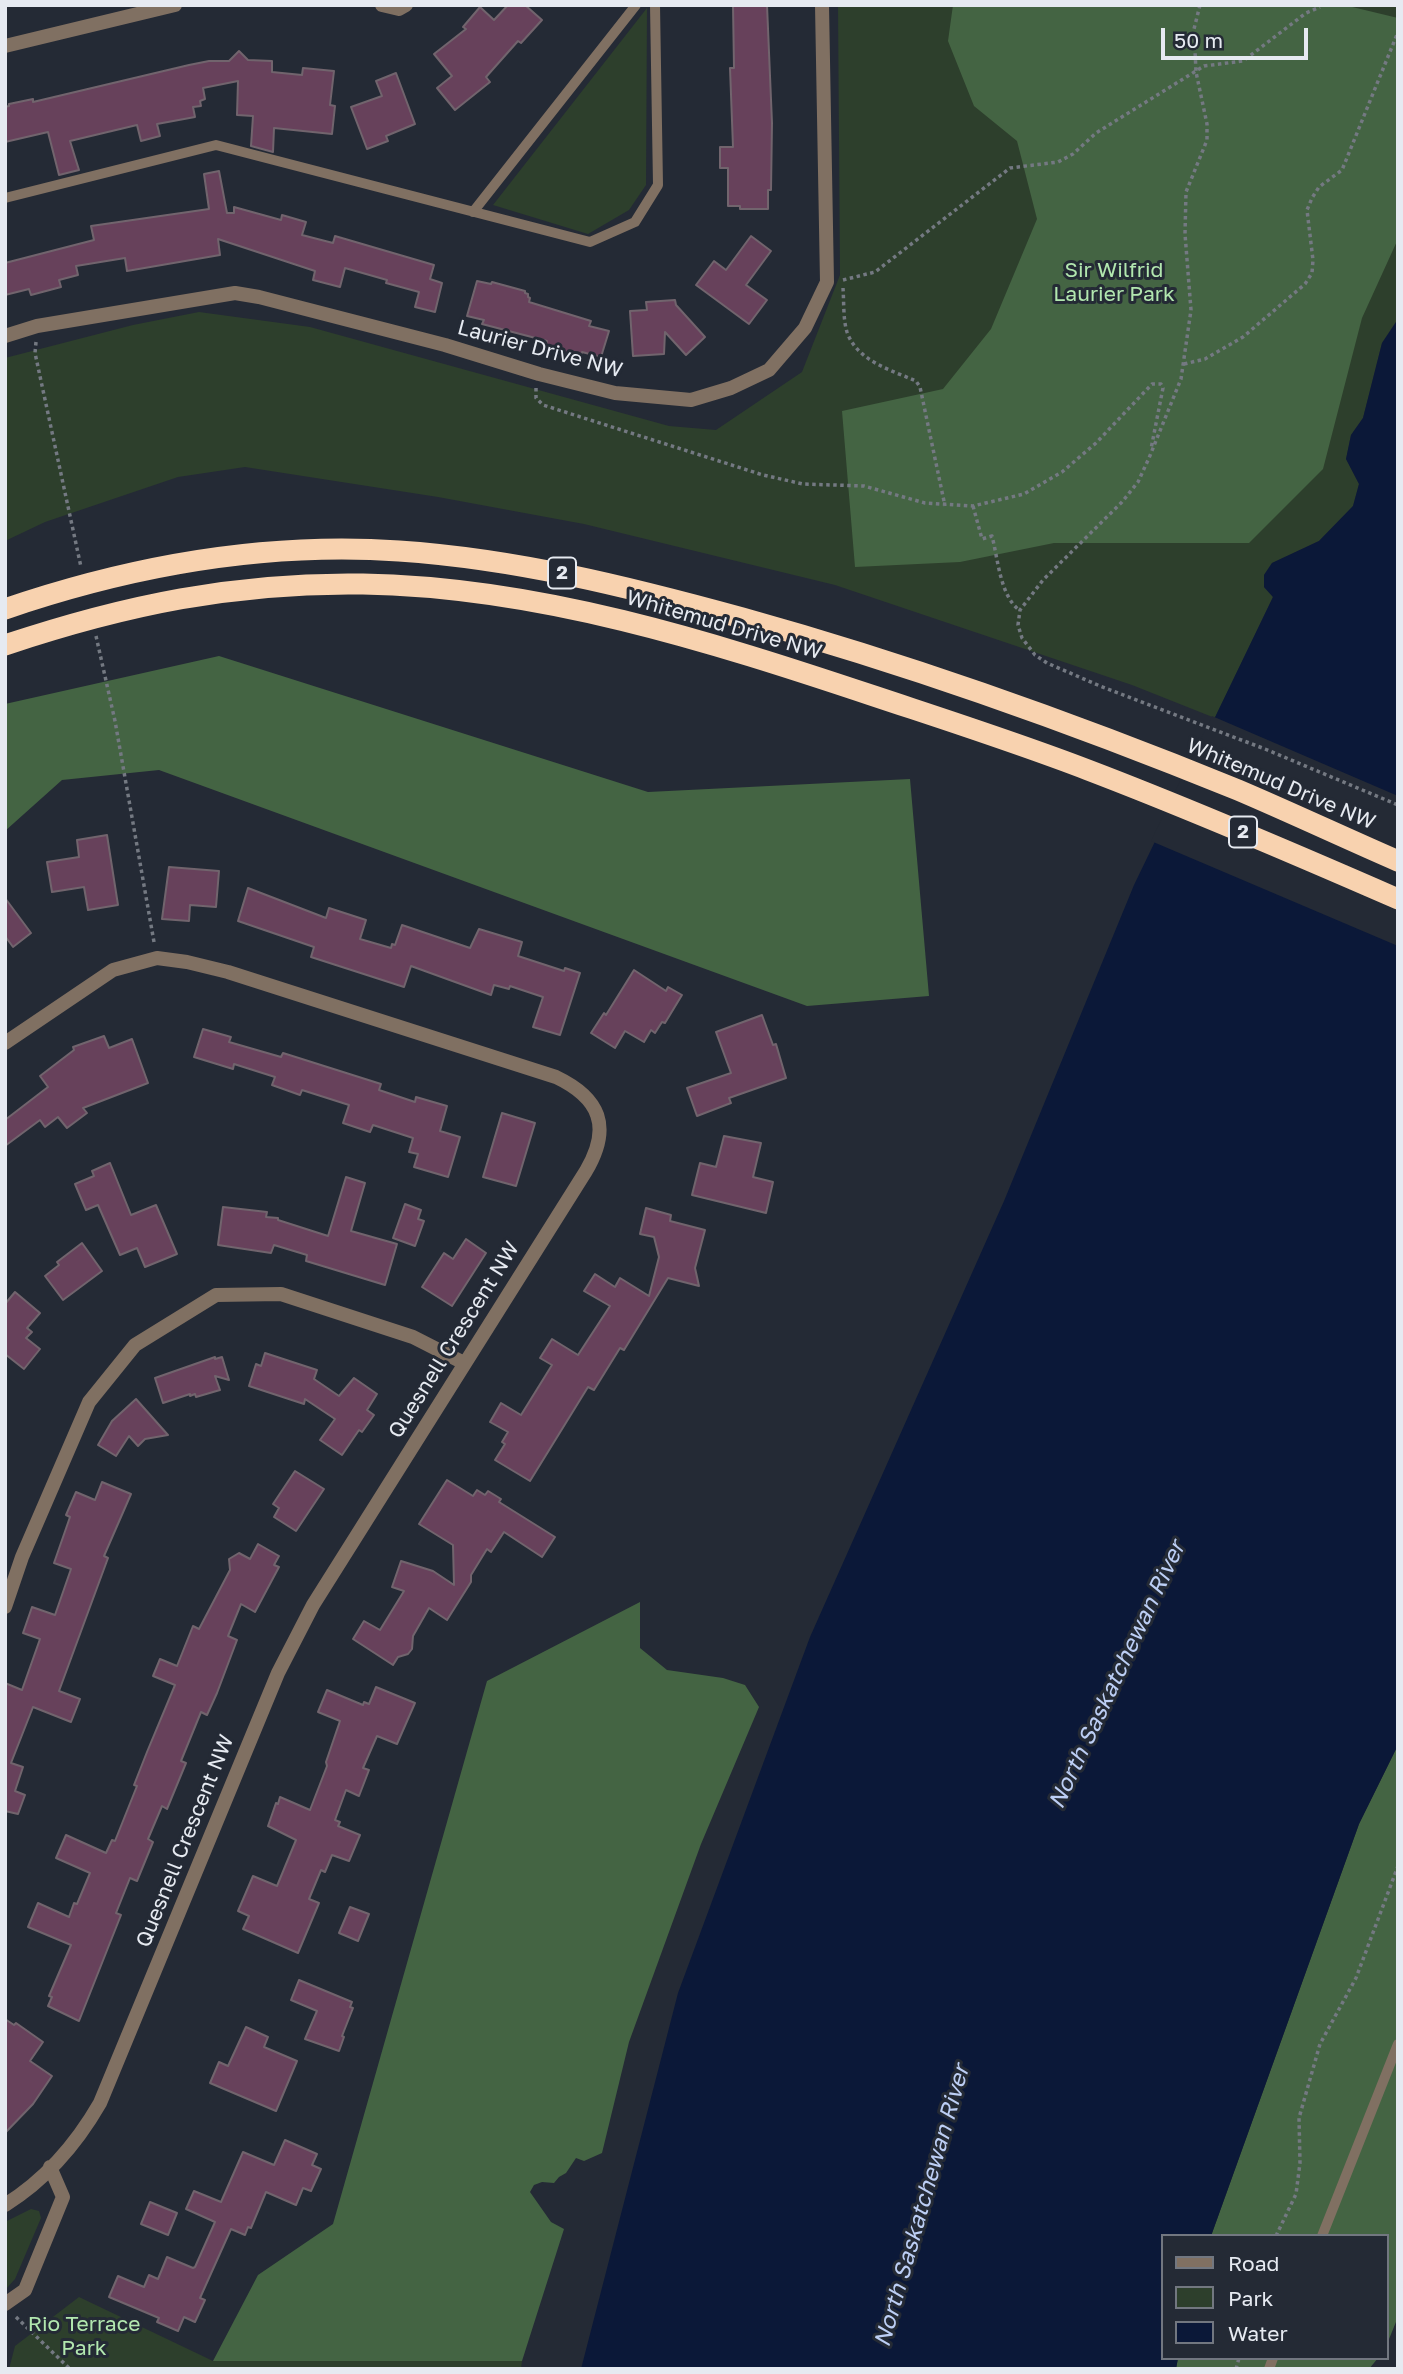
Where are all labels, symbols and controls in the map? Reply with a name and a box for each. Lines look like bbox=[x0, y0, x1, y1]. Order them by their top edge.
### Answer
scale bar bbox=[1165, 14, 1312, 58]
text: 50 m bbox=[1174, 27, 1223, 53]
park label: Sir Wilfrid Laurier Park bbox=[1053, 257, 1175, 307]
street label: Laurier Drive NW bbox=[455, 315, 625, 383]
road number: 2 bbox=[548, 558, 576, 588]
street label: Whitemud Drive NW bbox=[623, 585, 825, 665]
street label: Whitemud Drive NW bbox=[1183, 733, 1379, 835]
road number: 2 bbox=[1229, 817, 1257, 848]
street label: Quesnell Crescent NW bbox=[383, 1237, 525, 1443]
water label: North Saskatchewan River bbox=[1043, 1537, 1191, 1813]
street label: Quesnell Crescent NW bbox=[131, 1731, 239, 1951]
water label: North Saskatchewan River bbox=[869, 2062, 975, 2350]
legend bbox=[1162, 2234, 1389, 2360]
text: Road bbox=[1228, 2250, 1279, 2276]
text: Park bbox=[1228, 2285, 1273, 2311]
park label: Rio Terrace Park bbox=[28, 2311, 140, 2361]
text: Water bbox=[1228, 2320, 1288, 2346]

